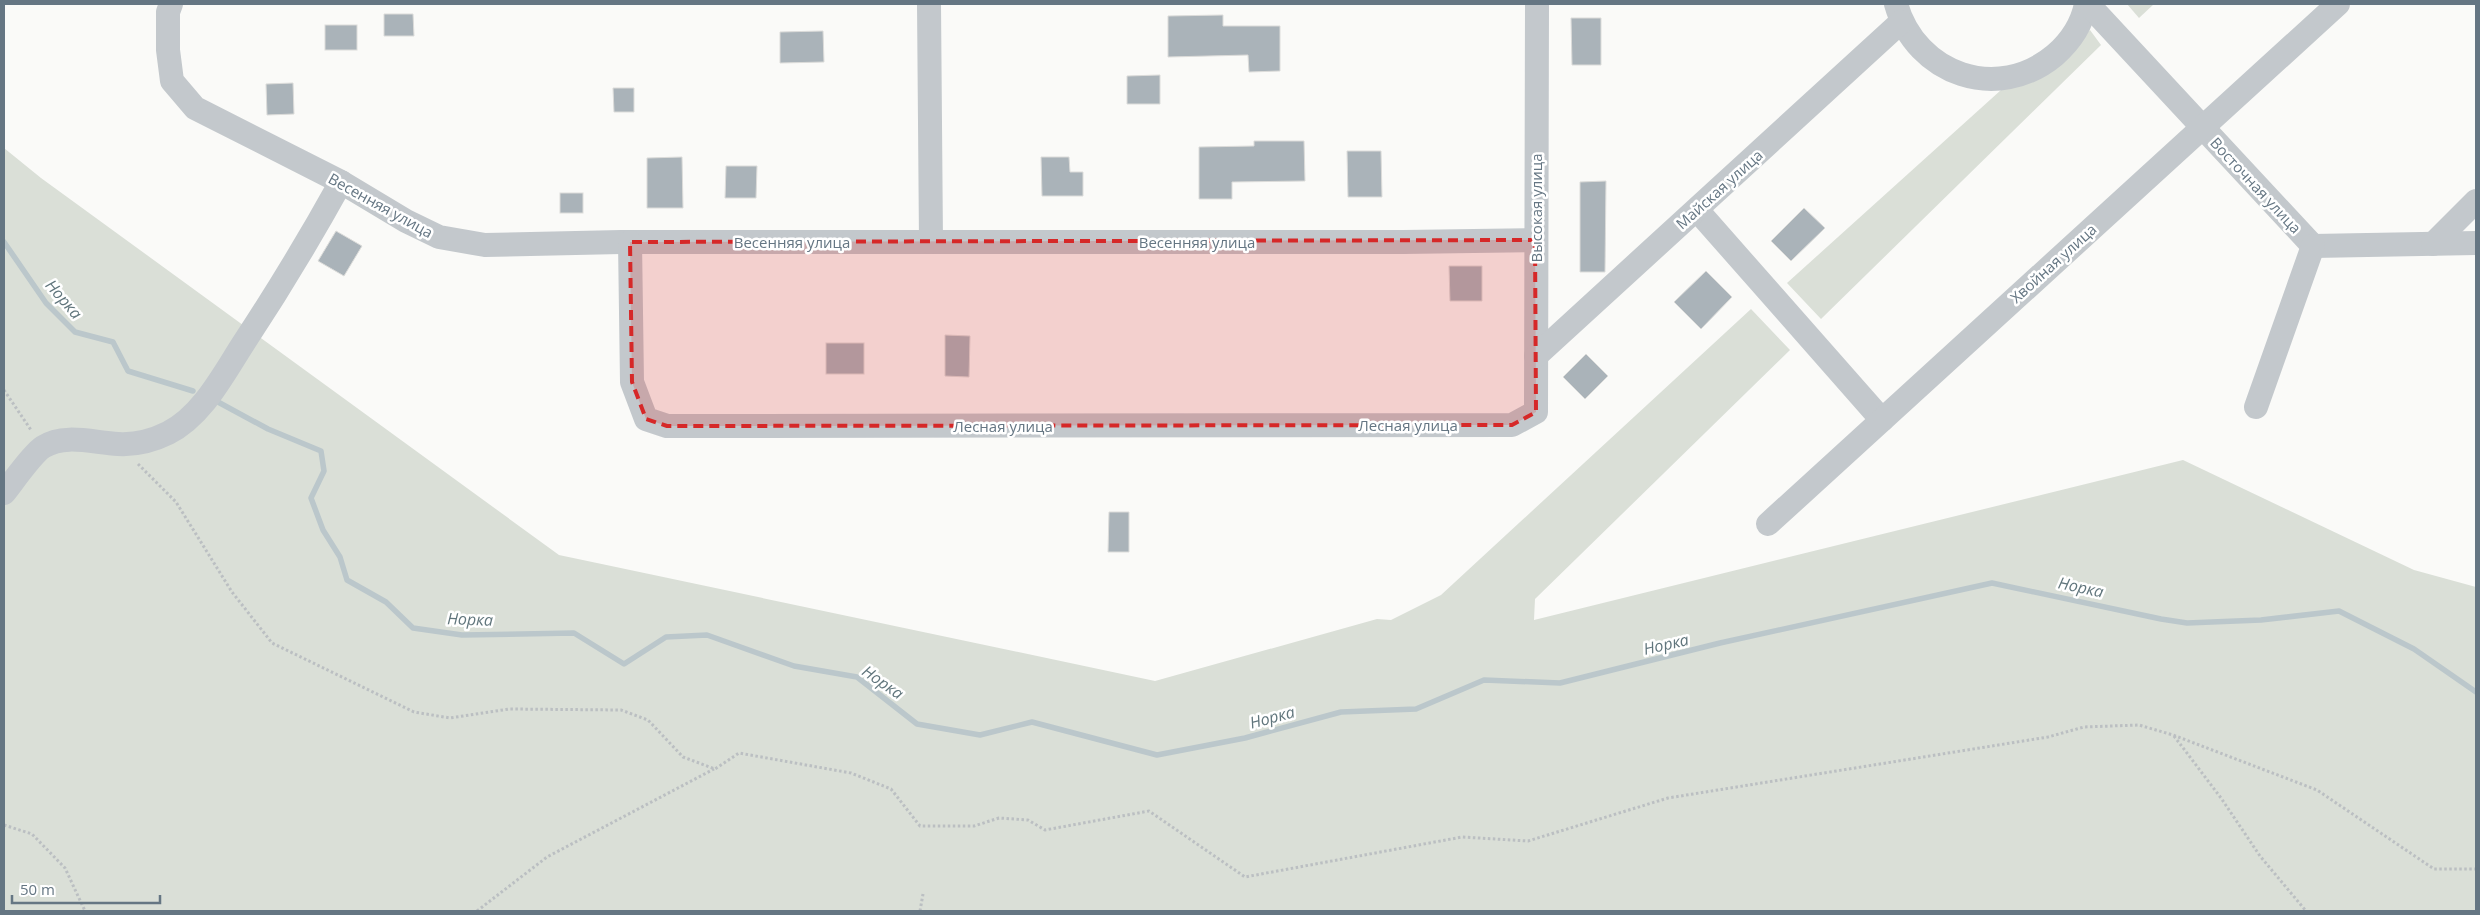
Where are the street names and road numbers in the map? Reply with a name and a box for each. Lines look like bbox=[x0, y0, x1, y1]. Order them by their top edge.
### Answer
street label: Восточная улица bbox=[2206, 133, 2306, 237]
street label: Майская улица bbox=[1671, 145, 1767, 233]
street label: Высокая улица bbox=[1526, 153, 1546, 263]
street label: Весенняя улица bbox=[325, 168, 437, 242]
street label: Хвойная улица bbox=[2006, 219, 2100, 307]
street label: Весенняя улица bbox=[734, 232, 850, 252]
street label: Весенняя улица bbox=[1139, 232, 1255, 252]
street label: Лесная улица bbox=[1358, 415, 1458, 435]
street label: Лесная улица bbox=[953, 416, 1053, 436]

